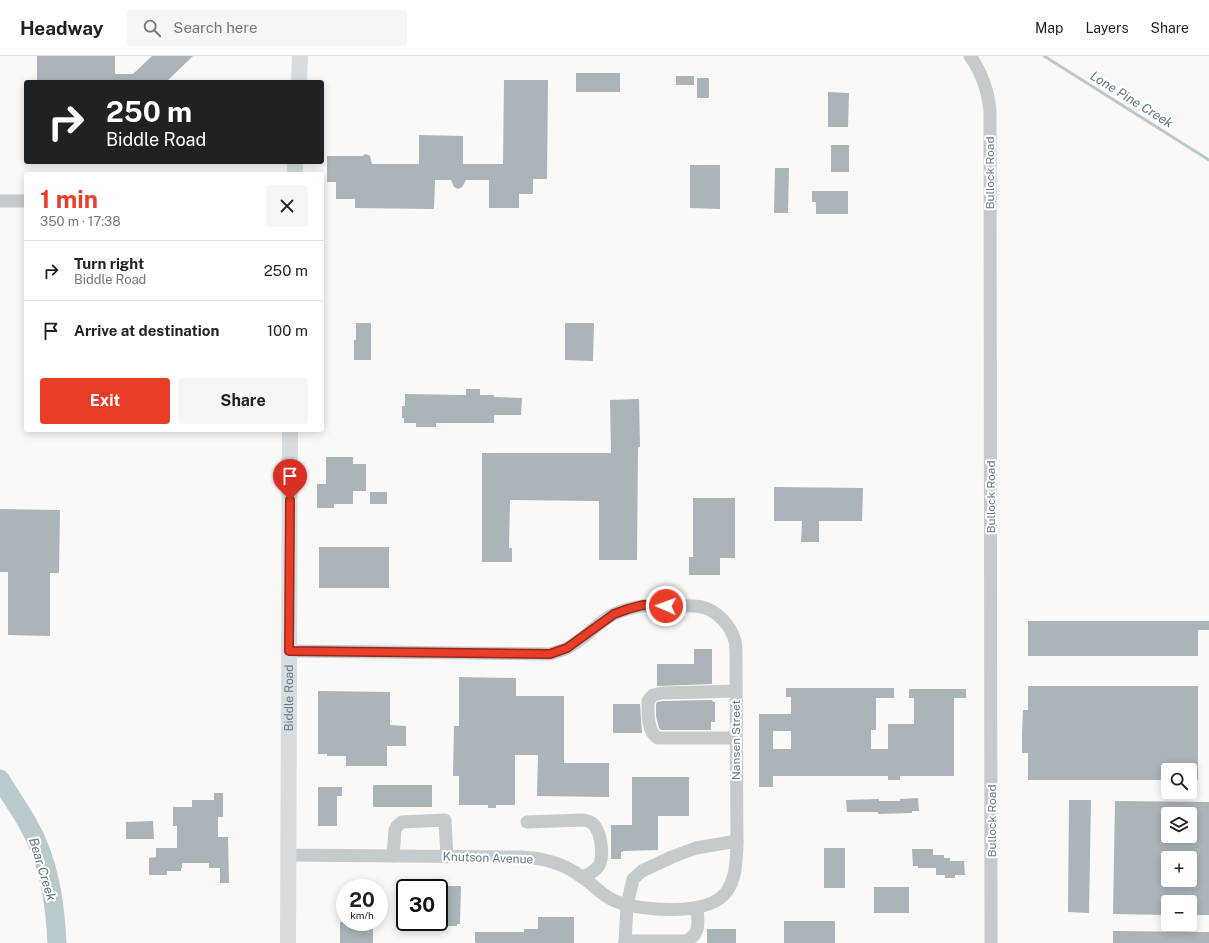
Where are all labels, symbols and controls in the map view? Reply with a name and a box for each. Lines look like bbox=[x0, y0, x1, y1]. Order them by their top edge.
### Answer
search box bbox=[127, 10, 407, 46]
text: Headway bbox=[20, 17, 103, 39]
icon: search bbox=[141, 17, 163, 39]
text: Search here bbox=[173, 19, 258, 36]
text: Map bbox=[1035, 20, 1063, 36]
text: Layers bbox=[1085, 20, 1129, 36]
text: Share bbox=[1151, 20, 1189, 36]
water label: Lone Pine Creek bbox=[1088, 68, 1176, 131]
text: 250 m bbox=[106, 95, 192, 128]
icon: right bbox=[40, 96, 92, 148]
text: Biddle Road bbox=[106, 129, 206, 150]
street label: Bullock Road bbox=[983, 136, 997, 210]
text: 1 min bbox=[40, 185, 98, 213]
button: close bbox=[266, 185, 308, 227]
text: 350 m · 17:38 bbox=[40, 214, 121, 229]
text: Turn right bbox=[74, 255, 144, 272]
icon: right bbox=[40, 260, 62, 282]
text: 250 m bbox=[264, 262, 308, 279]
text: Biddle Road bbox=[74, 272, 146, 287]
icon: arrive bbox=[40, 320, 62, 342]
text: Arrive at destination bbox=[74, 322, 219, 339]
text: 100 m bbox=[267, 322, 308, 339]
button: Exit bbox=[40, 378, 170, 424]
button: Share bbox=[178, 378, 308, 424]
pin bbox=[273, 459, 307, 500]
street label: Bullock Road bbox=[984, 460, 998, 534]
icon: arrive bbox=[279, 465, 301, 487]
position arrow bbox=[645, 585, 687, 627]
street label: Biddle Road bbox=[282, 665, 296, 731]
street label: Nansen Street bbox=[729, 700, 743, 780]
map controls bbox=[1161, 763, 1197, 931]
button: search bbox=[1161, 763, 1197, 799]
street label: Bullock Road bbox=[985, 784, 999, 858]
button: layers bbox=[1161, 807, 1197, 843]
water label: Bear Creek bbox=[26, 836, 59, 902]
street label: Knutson Avenue bbox=[442, 849, 534, 867]
button: + bbox=[1161, 851, 1197, 887]
speed limit sign: 30 bbox=[396, 879, 448, 931]
text: 20 bbox=[349, 888, 375, 912]
button: − bbox=[1161, 895, 1197, 931]
text: km/h bbox=[350, 909, 374, 921]

